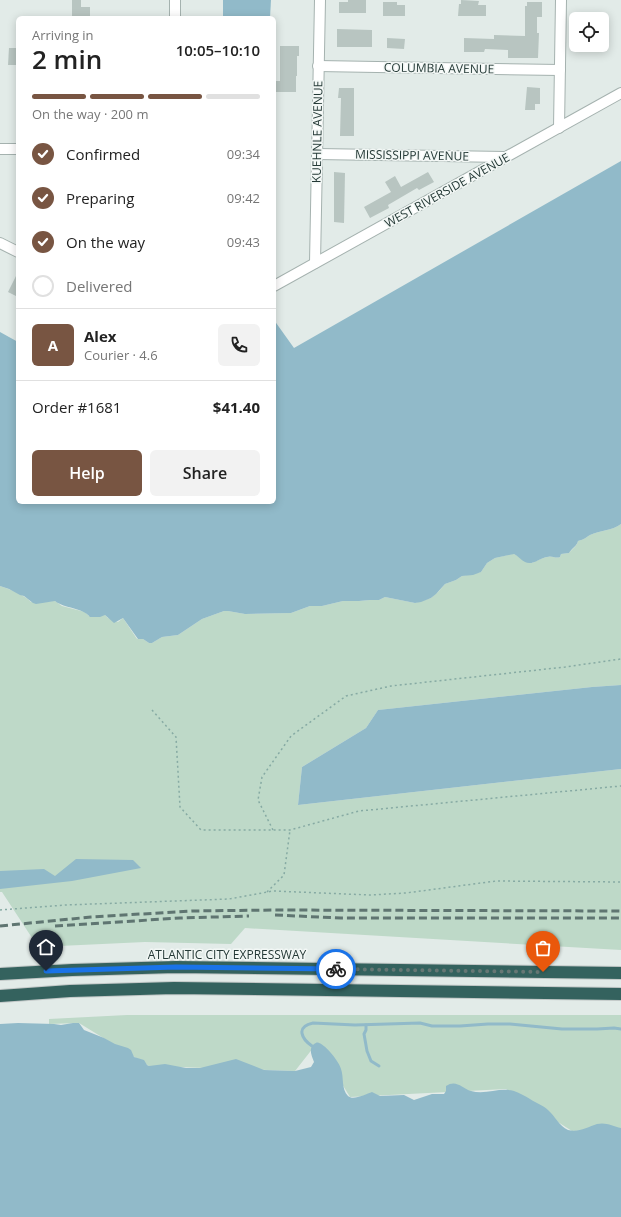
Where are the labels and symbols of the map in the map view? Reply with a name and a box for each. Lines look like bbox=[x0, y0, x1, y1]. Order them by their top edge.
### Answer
street label: COLUMBIA AVENUE bbox=[384, 59, 494, 77]
street label: KUEHNLE AVENUE bbox=[308, 81, 326, 183]
street label: MISSISSIPPI AVENUE bbox=[355, 146, 469, 164]
street label: WEST RIVERSIDE AVENUE bbox=[382, 149, 512, 231]
pin bbox=[29, 930, 63, 971]
pin bbox=[526, 931, 560, 972]
street label: ATLANTIC CITY EXPRESSWAY bbox=[148, 946, 307, 963]
courier bbox=[316, 949, 356, 989]

